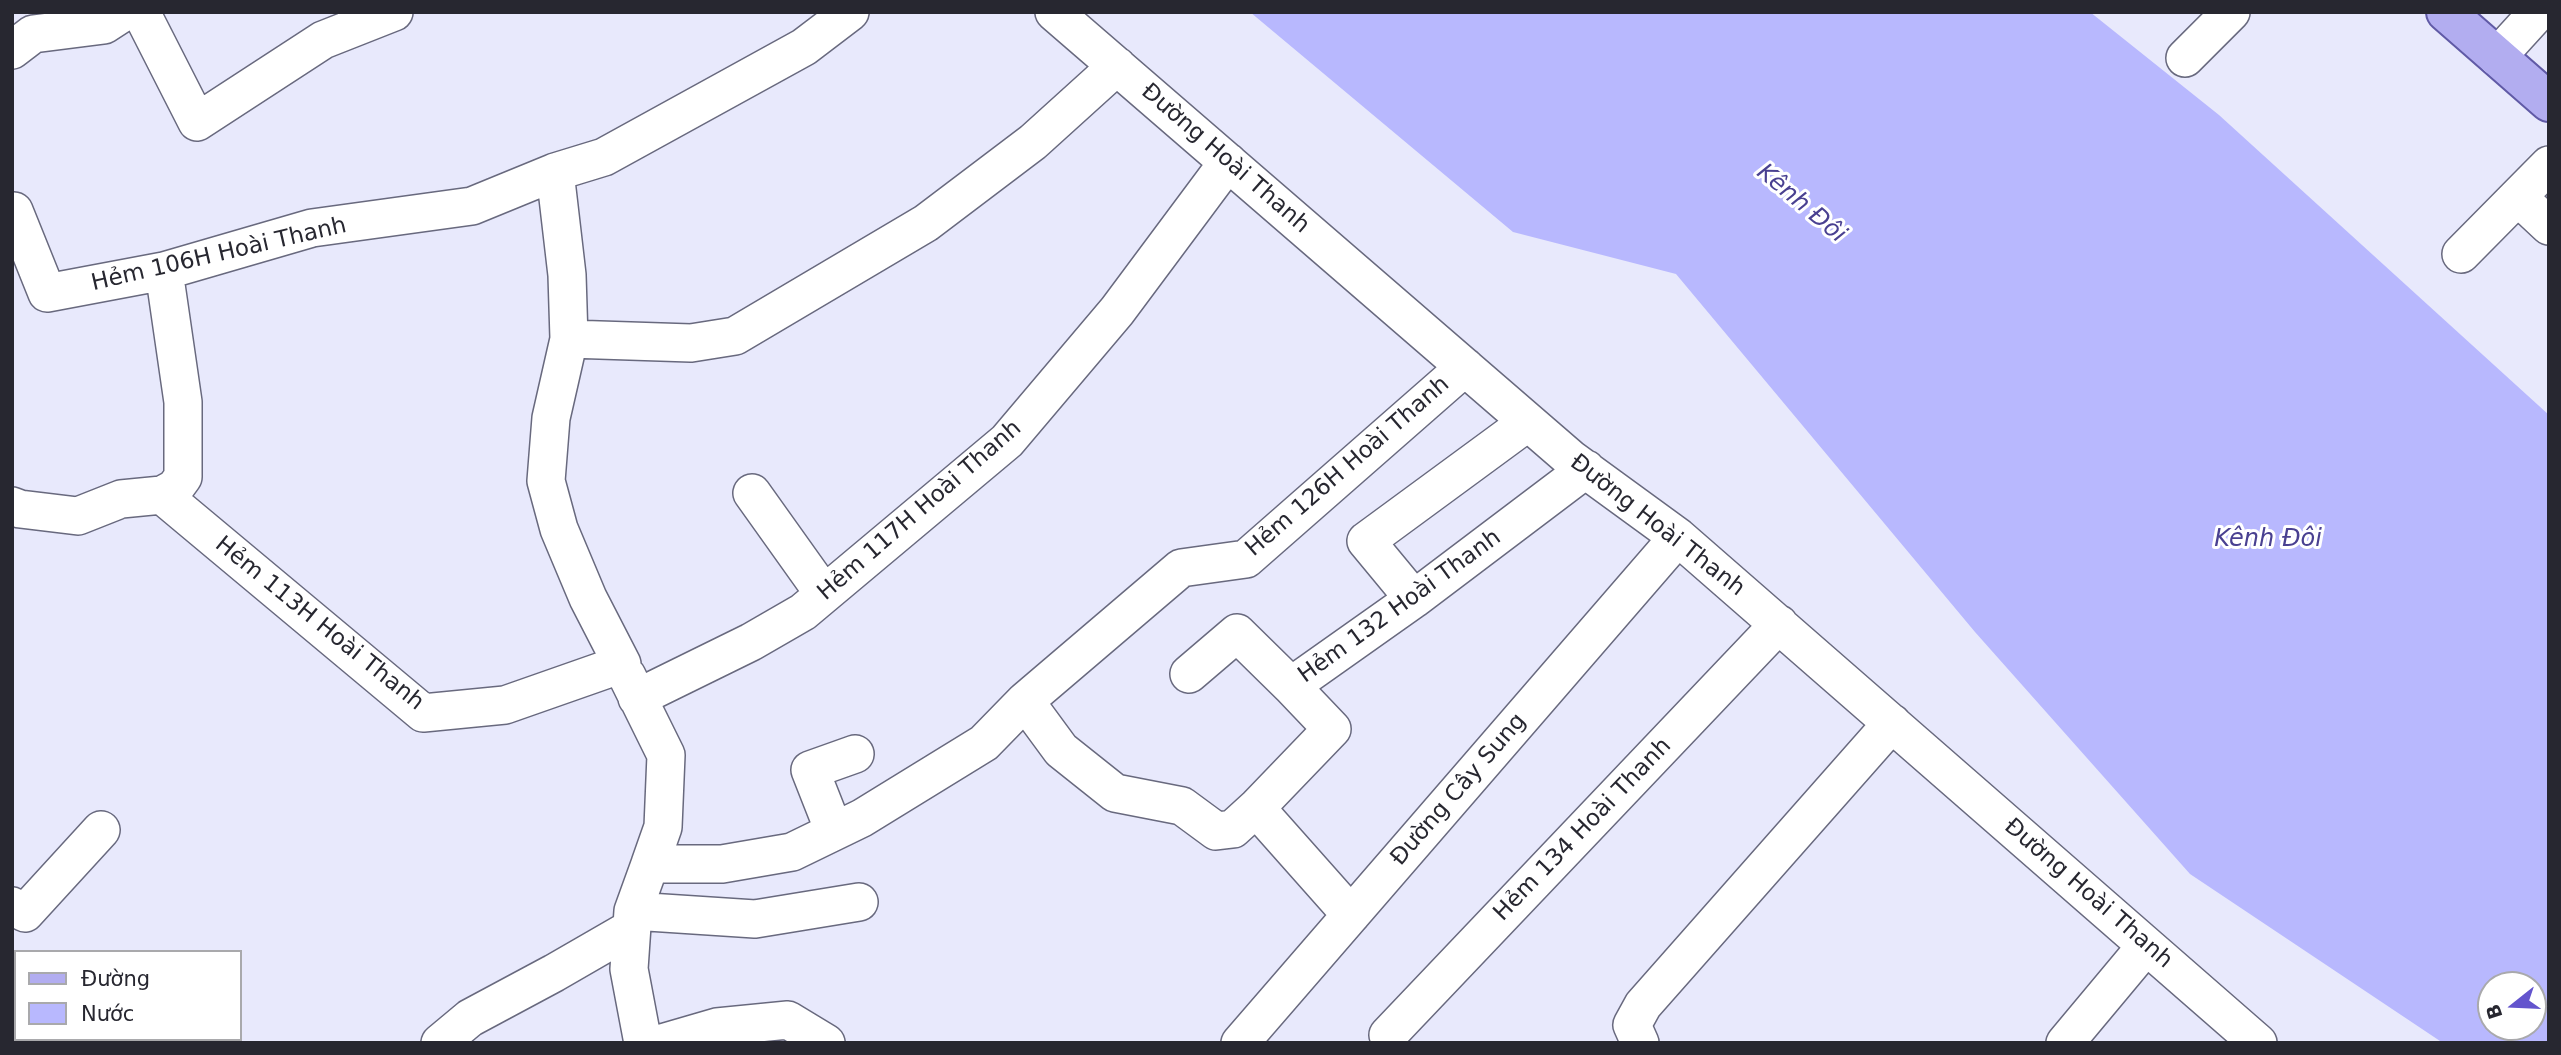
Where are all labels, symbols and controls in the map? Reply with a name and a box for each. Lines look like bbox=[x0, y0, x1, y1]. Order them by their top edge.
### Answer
street label: Đường Hoài Thanh bbox=[1135, 78, 1315, 240]
water label: Kênh Đôi bbox=[1751, 158, 1851, 250]
street label: Hẻm 106H Hoài Thanh bbox=[89, 212, 349, 298]
street label: Hẻm 126H Hoài Thanh bbox=[1241, 371, 1455, 563]
street label: Hẻm 117H Hoài Thanh bbox=[813, 415, 1027, 607]
street label: Đường Hoài Thanh bbox=[1564, 449, 1750, 603]
street label: Hẻm 132 Hoài Thanh bbox=[1293, 524, 1507, 690]
water label: Kênh Đôi bbox=[2214, 526, 2322, 554]
street label: Hẻm 113H Hoài Thanh bbox=[209, 531, 429, 717]
street label: Đường Cây Sung bbox=[1385, 708, 1533, 872]
street label: Hẻm 134 Hoài Thanh bbox=[1489, 733, 1677, 927]
street label: Đường Hoài Thanh bbox=[1998, 813, 2178, 975]
legend bbox=[14, 950, 242, 1041]
text: Đường bbox=[81, 967, 150, 991]
north arrow bbox=[2477, 971, 2547, 1041]
text: Nước bbox=[81, 1002, 134, 1026]
text: B bbox=[2481, 1002, 2507, 1022]

